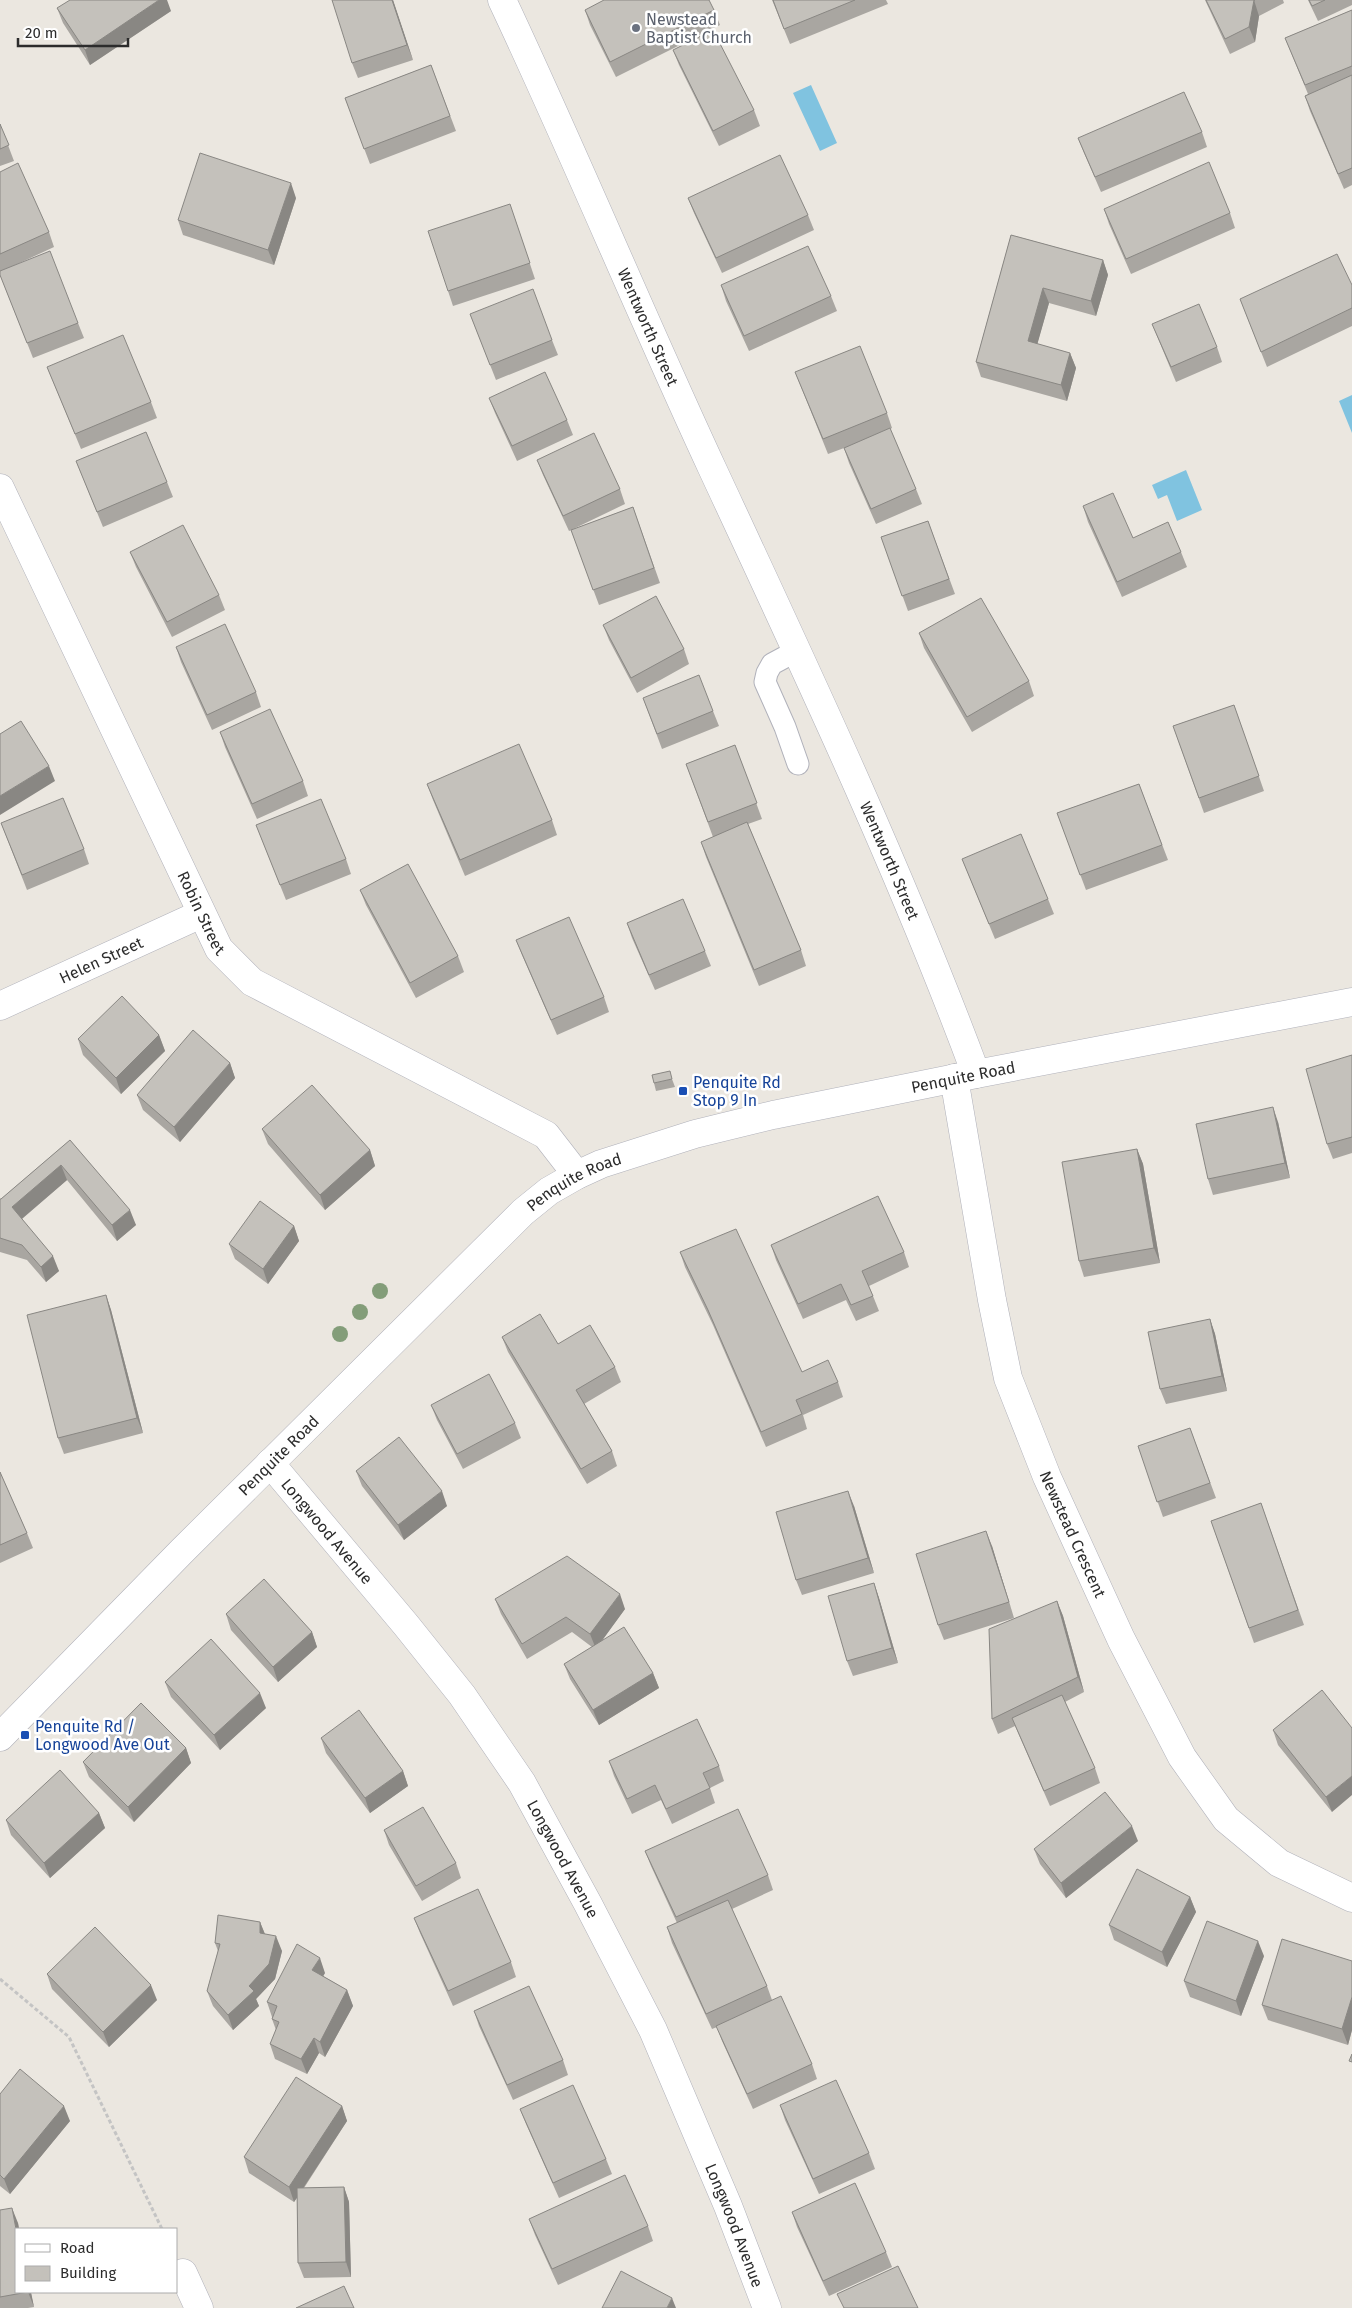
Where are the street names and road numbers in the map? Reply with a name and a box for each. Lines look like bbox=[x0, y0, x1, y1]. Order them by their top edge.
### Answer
street label: Wentworth Street bbox=[614, 265, 683, 389]
street label: Wentworth Street bbox=[856, 798, 924, 923]
street label: Robin Street bbox=[174, 868, 229, 959]
street label: Helen Street bbox=[56, 932, 146, 987]
street label: Penquite Road bbox=[909, 1057, 1017, 1096]
street label: Penquite Road bbox=[522, 1149, 624, 1215]
street label: Penquite Road bbox=[234, 1411, 323, 1499]
street label: Newstead Crescent bbox=[1036, 1468, 1110, 1601]
street label: Longwood Avenue bbox=[278, 1475, 377, 1588]
street label: Longwood Avenue bbox=[523, 1796, 603, 1921]
street label: Longwood Avenue bbox=[701, 2160, 768, 2290]

